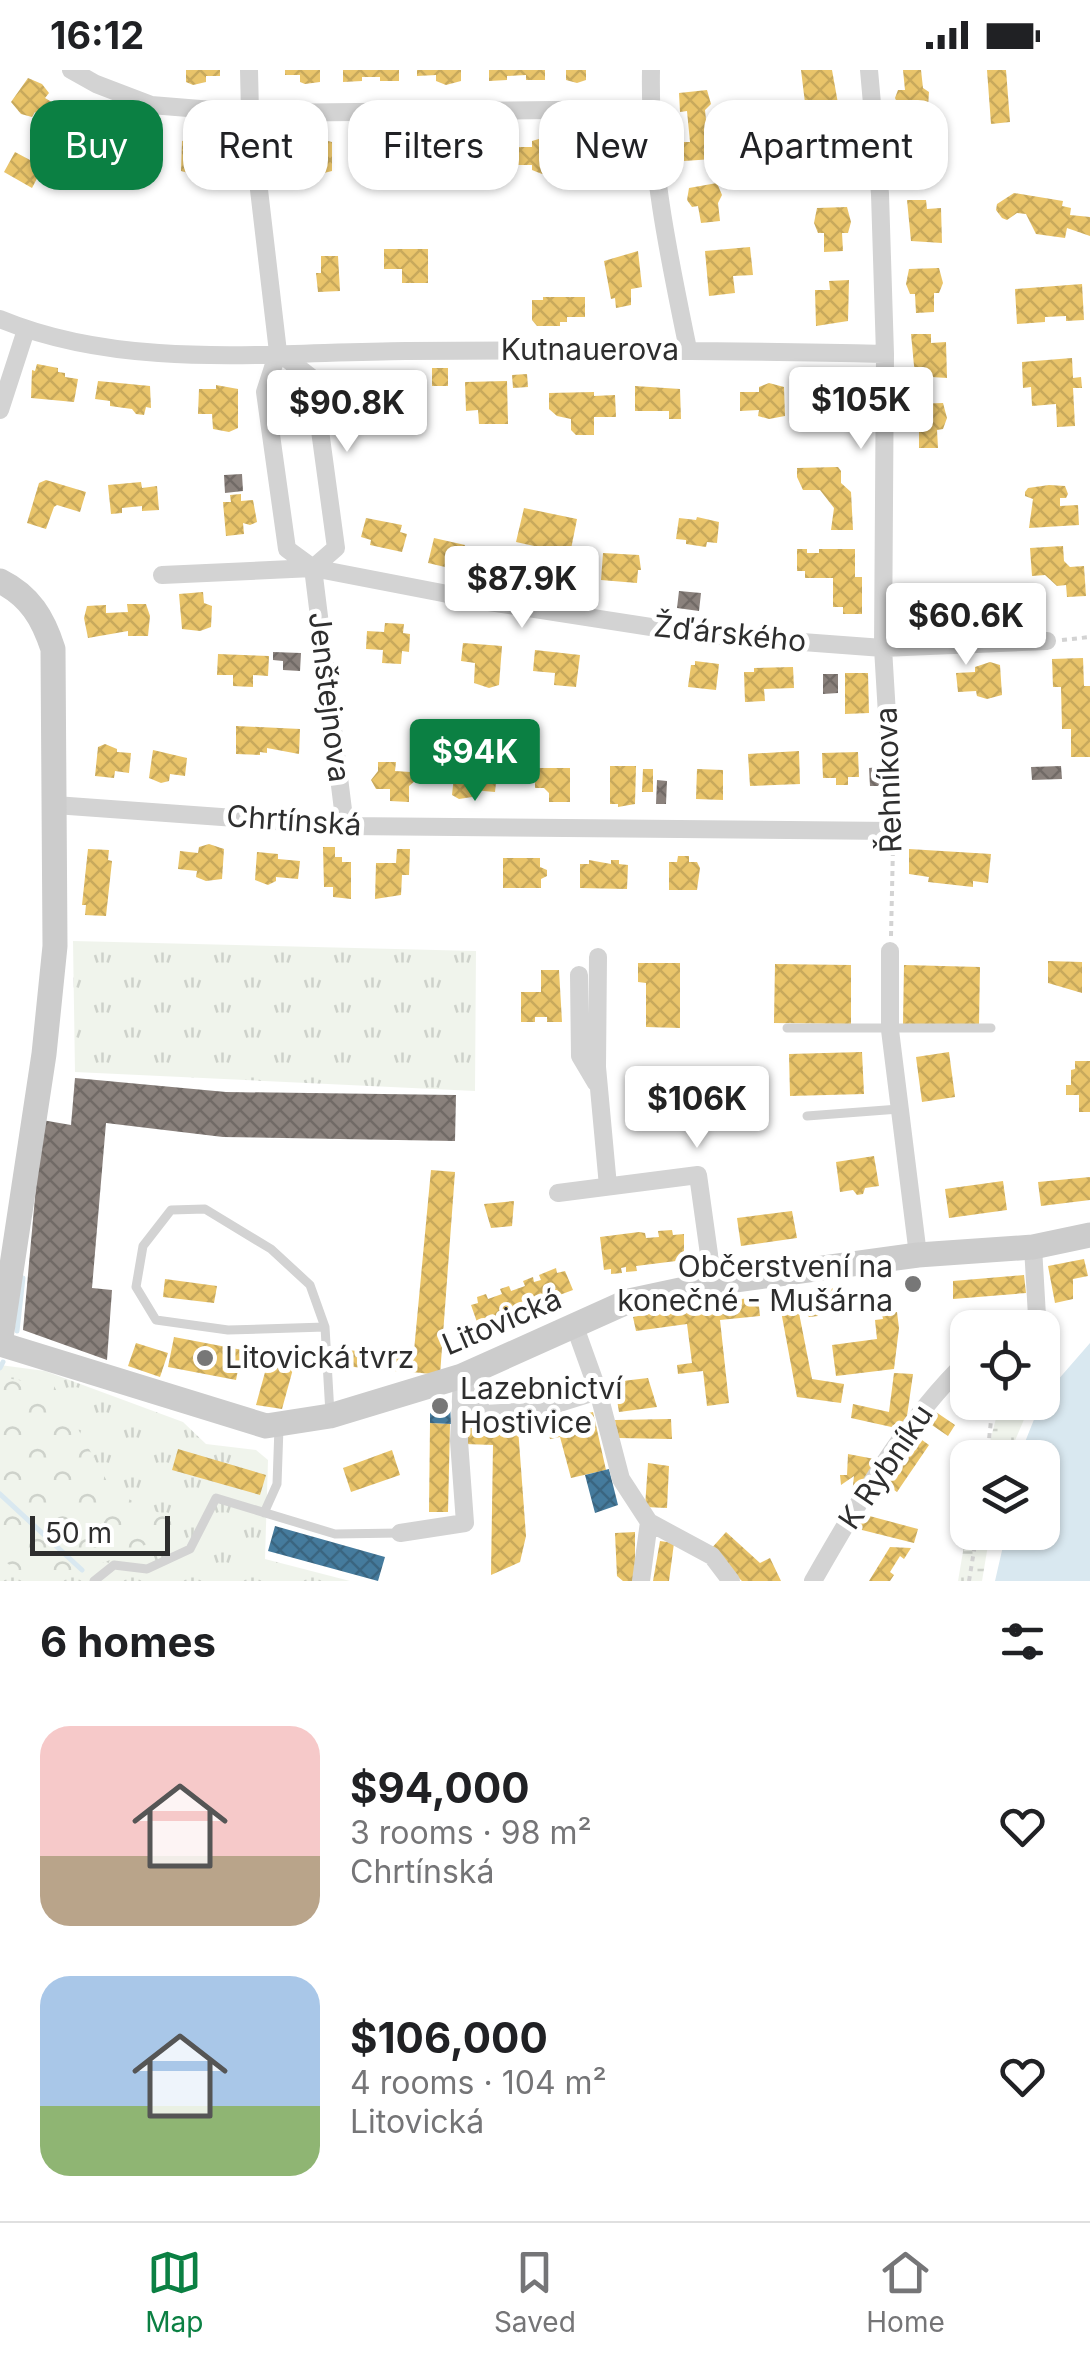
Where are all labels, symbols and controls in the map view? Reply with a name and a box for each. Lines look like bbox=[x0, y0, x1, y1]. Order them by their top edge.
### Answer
text: 16:12 bbox=[50, 12, 144, 58]
chip: Buy bbox=[30, 100, 163, 190]
chip: Rent bbox=[183, 100, 328, 190]
chip: Filters bbox=[348, 100, 519, 190]
chip: New bbox=[539, 100, 684, 190]
chip: Apartment bbox=[704, 100, 948, 190]
street label: Kutnauerova bbox=[501, 331, 679, 367]
pin: $105K bbox=[791, 367, 931, 452]
pin: $90.8K bbox=[266, 370, 428, 455]
text: $105K bbox=[811, 380, 911, 419]
text: $90.8K bbox=[289, 383, 405, 422]
pin: $87.9K bbox=[441, 546, 603, 631]
text: $87.9K bbox=[467, 559, 577, 598]
pin: $60.6K bbox=[885, 583, 1047, 668]
text: $60.6K bbox=[908, 596, 1024, 635]
street label: Žďárského bbox=[652, 607, 808, 659]
street label: Jenštejnova bbox=[302, 610, 358, 784]
street label: Řehníkova bbox=[867, 707, 909, 854]
pin: $94K bbox=[416, 719, 534, 804]
text: $94K bbox=[432, 732, 518, 771]
street label: Chrtínská bbox=[225, 797, 363, 843]
pin: $106K bbox=[627, 1066, 767, 1151]
text: $106K bbox=[647, 1079, 747, 1118]
place label: Občerstvení na konečné - Mušárna bbox=[617, 1248, 893, 1318]
marker: Občerstvení na konečné - Mušárna bbox=[902, 1273, 924, 1295]
street label: Litovická bbox=[437, 1280, 567, 1362]
map controls bbox=[950, 1310, 1060, 1550]
button: locate bbox=[950, 1310, 1060, 1420]
place label: Litovická tvrz bbox=[225, 1339, 414, 1375]
marker: Litovická tvrz bbox=[194, 1347, 216, 1369]
place label: Lazebnictví Hostivice bbox=[460, 1370, 623, 1440]
marker: Lazebnictví Hostivice bbox=[429, 1395, 451, 1417]
street label: K Rybníku bbox=[830, 1397, 940, 1536]
button: layers bbox=[950, 1440, 1060, 1550]
scale bar bbox=[30, 1511, 170, 1556]
text: 50 m bbox=[45, 1516, 112, 1550]
icon: filters bbox=[995, 1614, 1050, 1669]
text: 6 homes bbox=[40, 1616, 216, 1667]
text: $94,000 bbox=[350, 1762, 530, 1813]
icon: home bbox=[120, 1766, 240, 1886]
icon: heart bbox=[995, 1799, 1050, 1854]
text: 3 rooms · 98 m² bbox=[350, 1813, 592, 1852]
text: Chrtínská bbox=[350, 1852, 494, 1891]
text: $106,000 bbox=[350, 2012, 548, 2063]
icon: home bbox=[120, 2016, 240, 2136]
icon: heart bbox=[995, 2049, 1050, 2104]
text: 4 rooms · 104 m² bbox=[350, 2063, 607, 2102]
text: Litovická bbox=[350, 2102, 484, 2141]
tab: Map bbox=[145, 2245, 203, 2339]
tab: Saved bbox=[494, 2245, 576, 2339]
tab: Home bbox=[866, 2245, 945, 2339]

